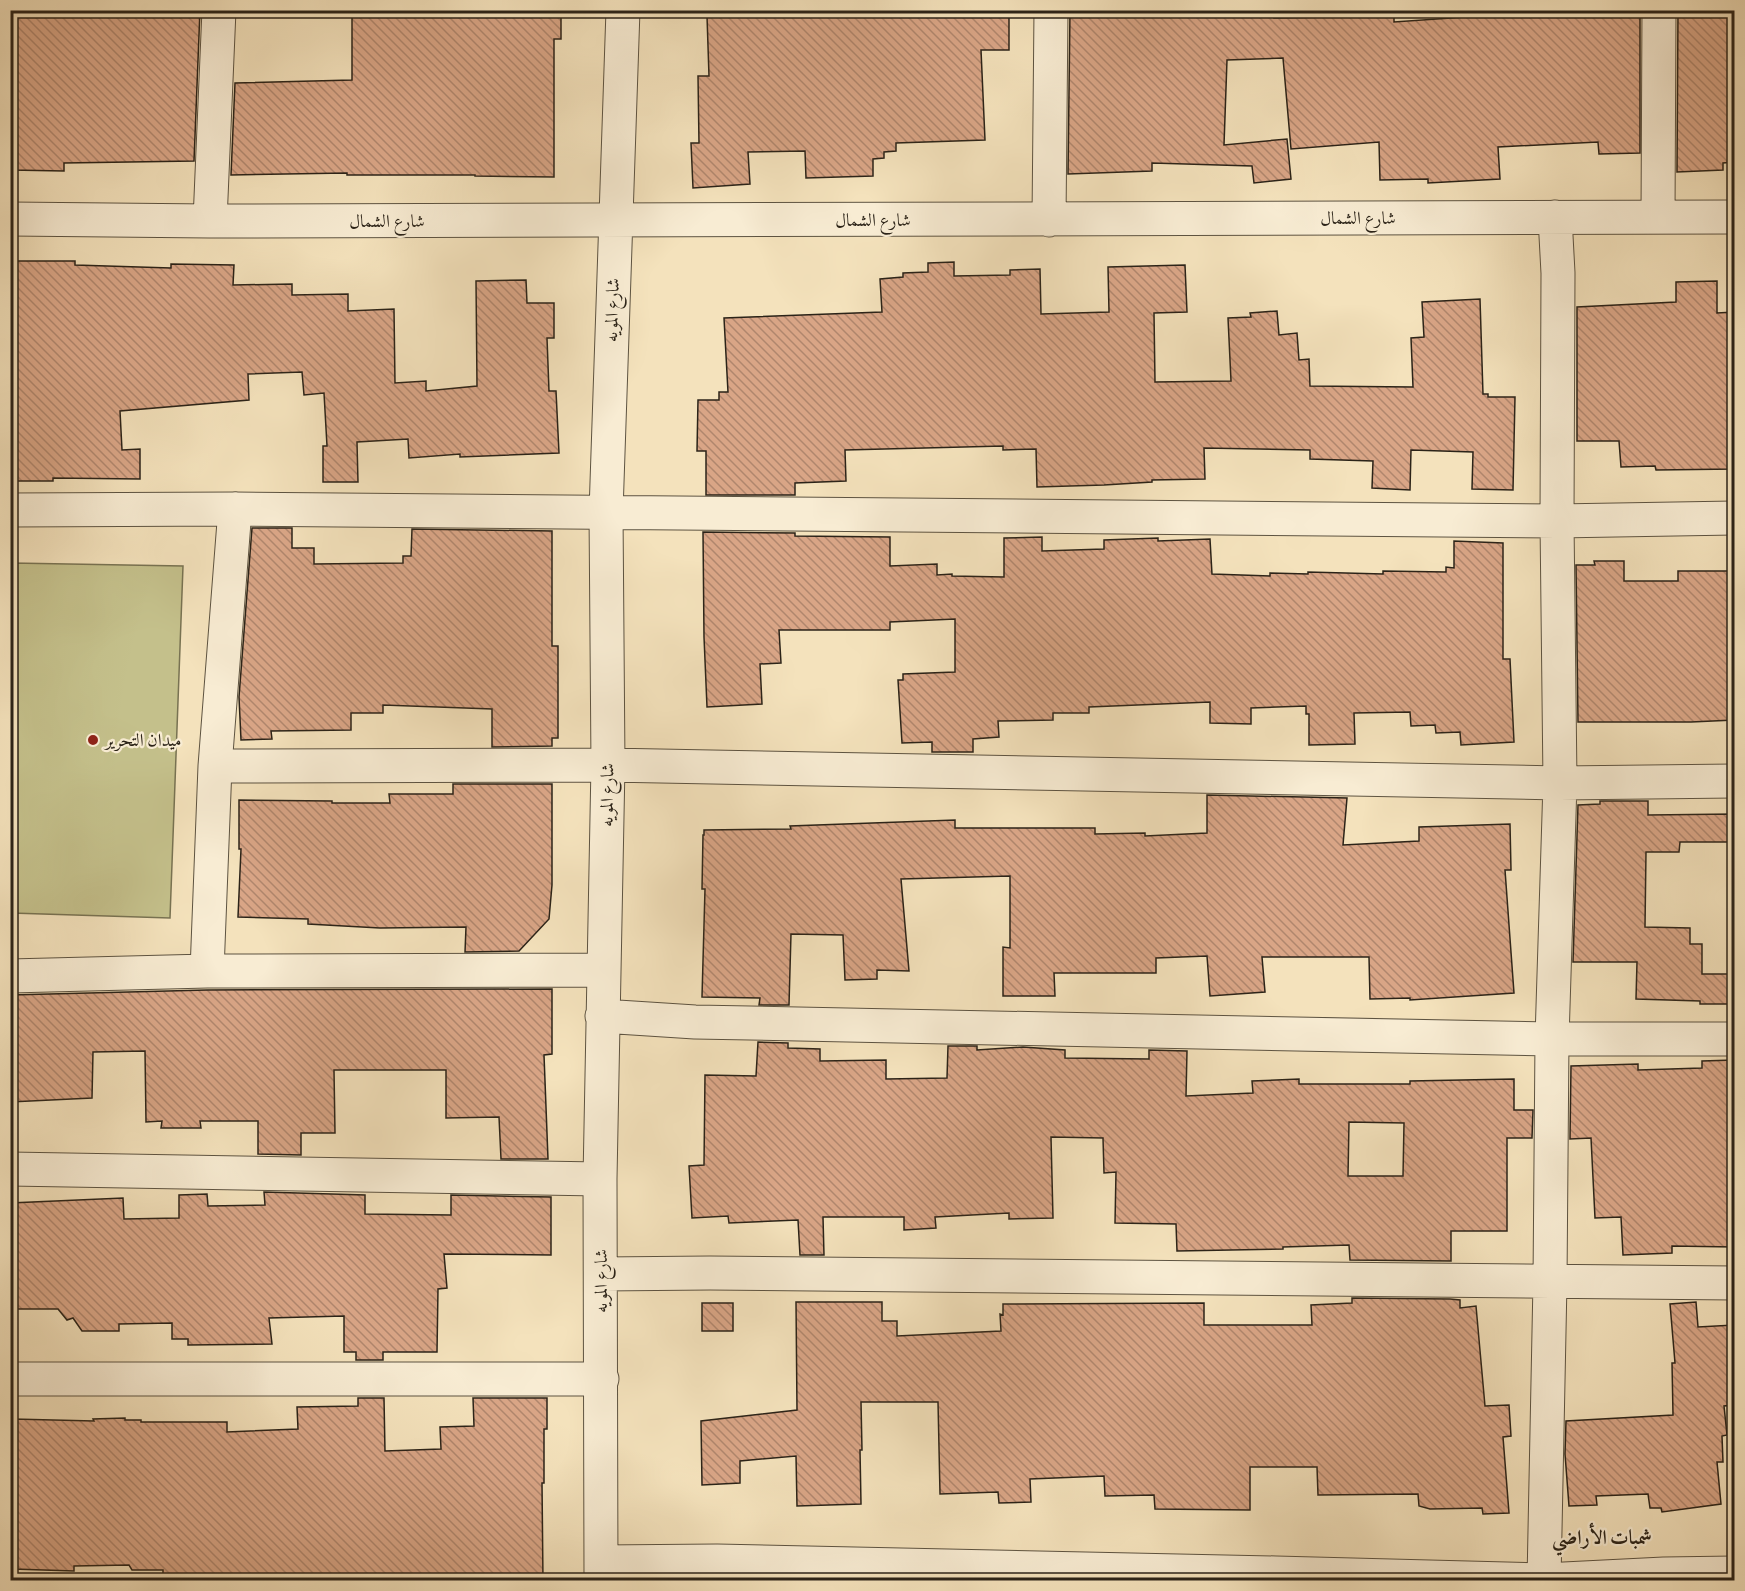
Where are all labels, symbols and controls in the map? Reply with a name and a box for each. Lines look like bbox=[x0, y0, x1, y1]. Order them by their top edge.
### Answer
street label: شارع الشمال bbox=[1320, 207, 1396, 233]
street label: شارع الشمال bbox=[835, 209, 911, 235]
street label: شارع الشمال bbox=[349, 210, 425, 236]
street label: شارع المويه bbox=[600, 278, 628, 342]
place label: ميدان التحرير bbox=[103, 729, 181, 752]
marker: ميدان التحرير bbox=[86, 733, 100, 747]
street label: شارع المويه bbox=[595, 763, 623, 827]
street label: شارع المويه bbox=[590, 1249, 616, 1313]
district label: شمبات الأراضي bbox=[1552, 1522, 1652, 1556]

